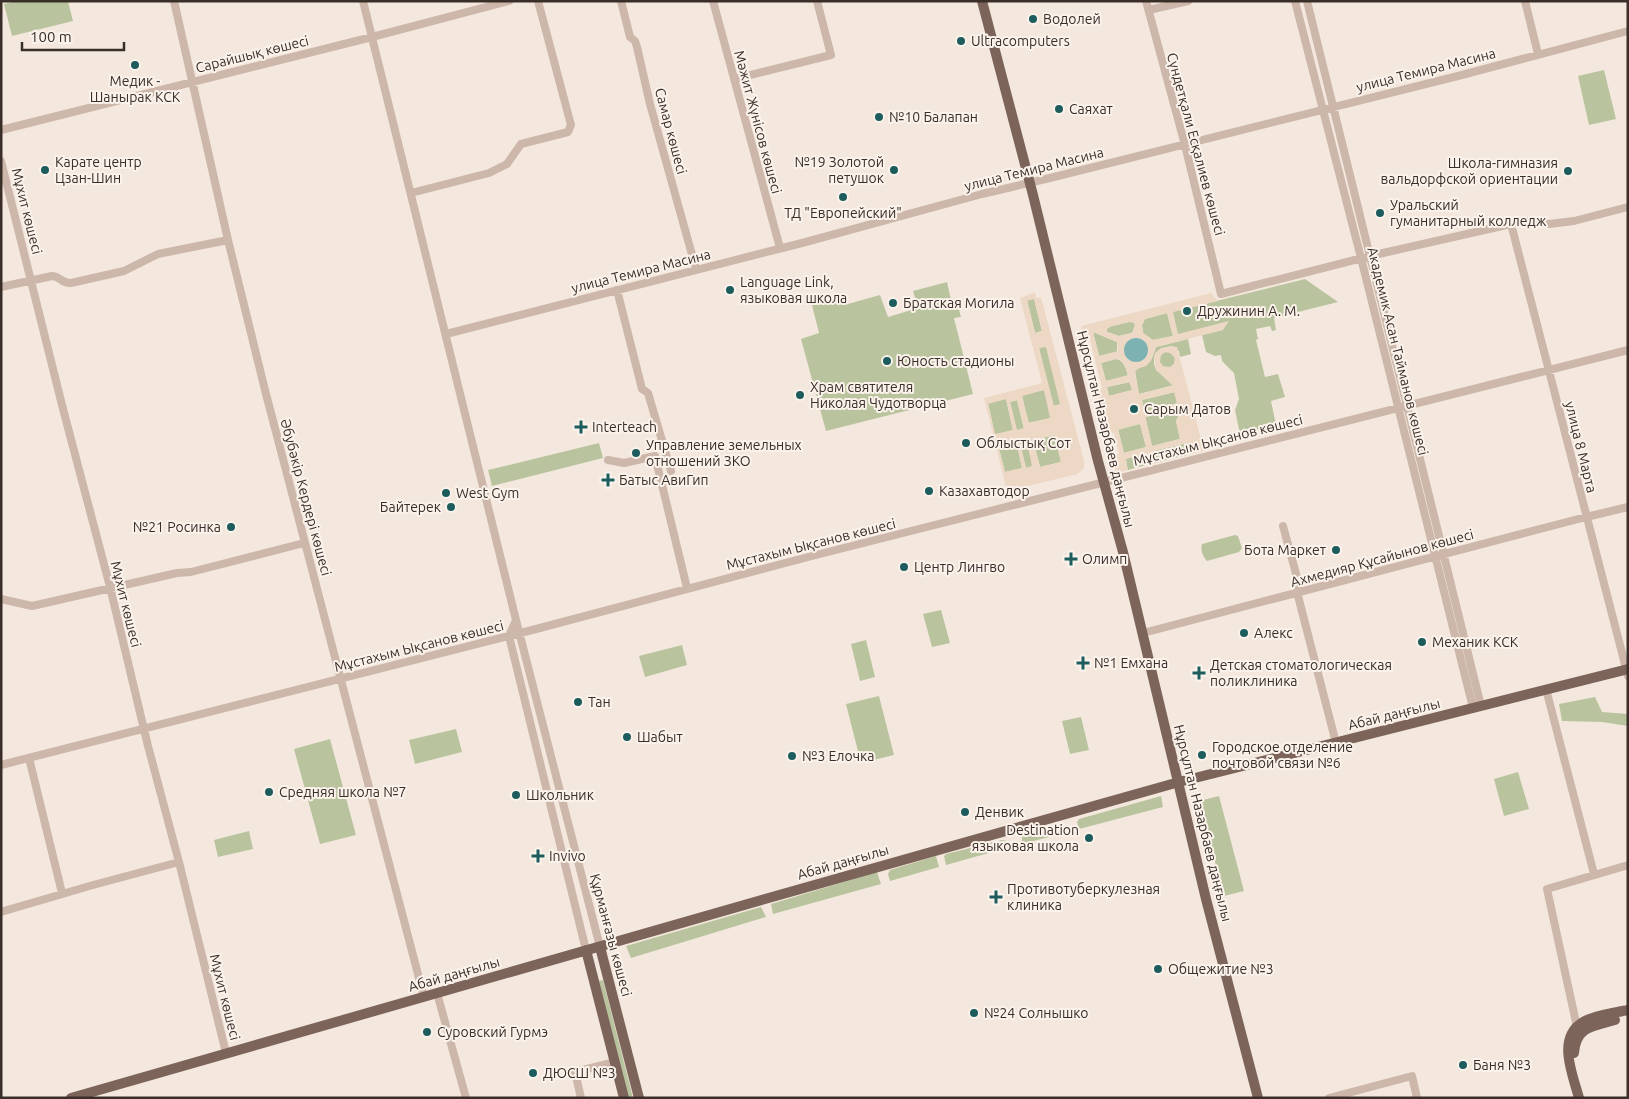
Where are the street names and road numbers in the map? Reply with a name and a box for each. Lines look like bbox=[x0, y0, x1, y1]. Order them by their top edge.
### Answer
street label: Сарайшық көшесі bbox=[194, 32, 310, 76]
street label: улица Темира Масина bbox=[1355, 45, 1497, 95]
street label: Мәжит Жүнісов көшесі bbox=[731, 49, 785, 195]
street label: Сүндетқали Есқалиев көшесі bbox=[1164, 51, 1228, 237]
street label: Самар көшесі bbox=[652, 86, 690, 176]
street label: улица Темира Масина bbox=[963, 144, 1105, 194]
street label: Мұхит көшесі bbox=[9, 166, 45, 256]
street label: Академик Асан Тайманов көшесі bbox=[1364, 245, 1432, 457]
street label: улица Темира Масина bbox=[570, 246, 712, 296]
street label: Нұрсұлтан Назарбаев даңғылы bbox=[1074, 329, 1138, 529]
street label: улица 8 Марта bbox=[1562, 400, 1600, 494]
street label: Мұстахым Ықсанов көшесі bbox=[1132, 411, 1304, 469]
street label: Әбубәкір Кердері көшесі bbox=[277, 417, 335, 577]
street label: Мұстахым Ықсанов көшесі bbox=[725, 515, 897, 573]
street label: Ахмедияр Құсайынов көшесі bbox=[1289, 526, 1475, 590]
street label: Мұхит көшесі bbox=[108, 559, 144, 649]
street label: Мұстахым Ықсанов көшесі bbox=[333, 617, 505, 675]
street label: Абай даңғылы bbox=[1346, 695, 1442, 733]
street label: Нұрсұлтан Назарбаев даңғылы bbox=[1171, 723, 1235, 923]
street label: Абай даңғылы bbox=[795, 841, 891, 883]
street label: Құрманғазы көшесі bbox=[587, 872, 635, 998]
street label: Мұхит көшесі bbox=[207, 952, 243, 1042]
street label: Абай даңғылы bbox=[406, 953, 502, 995]

